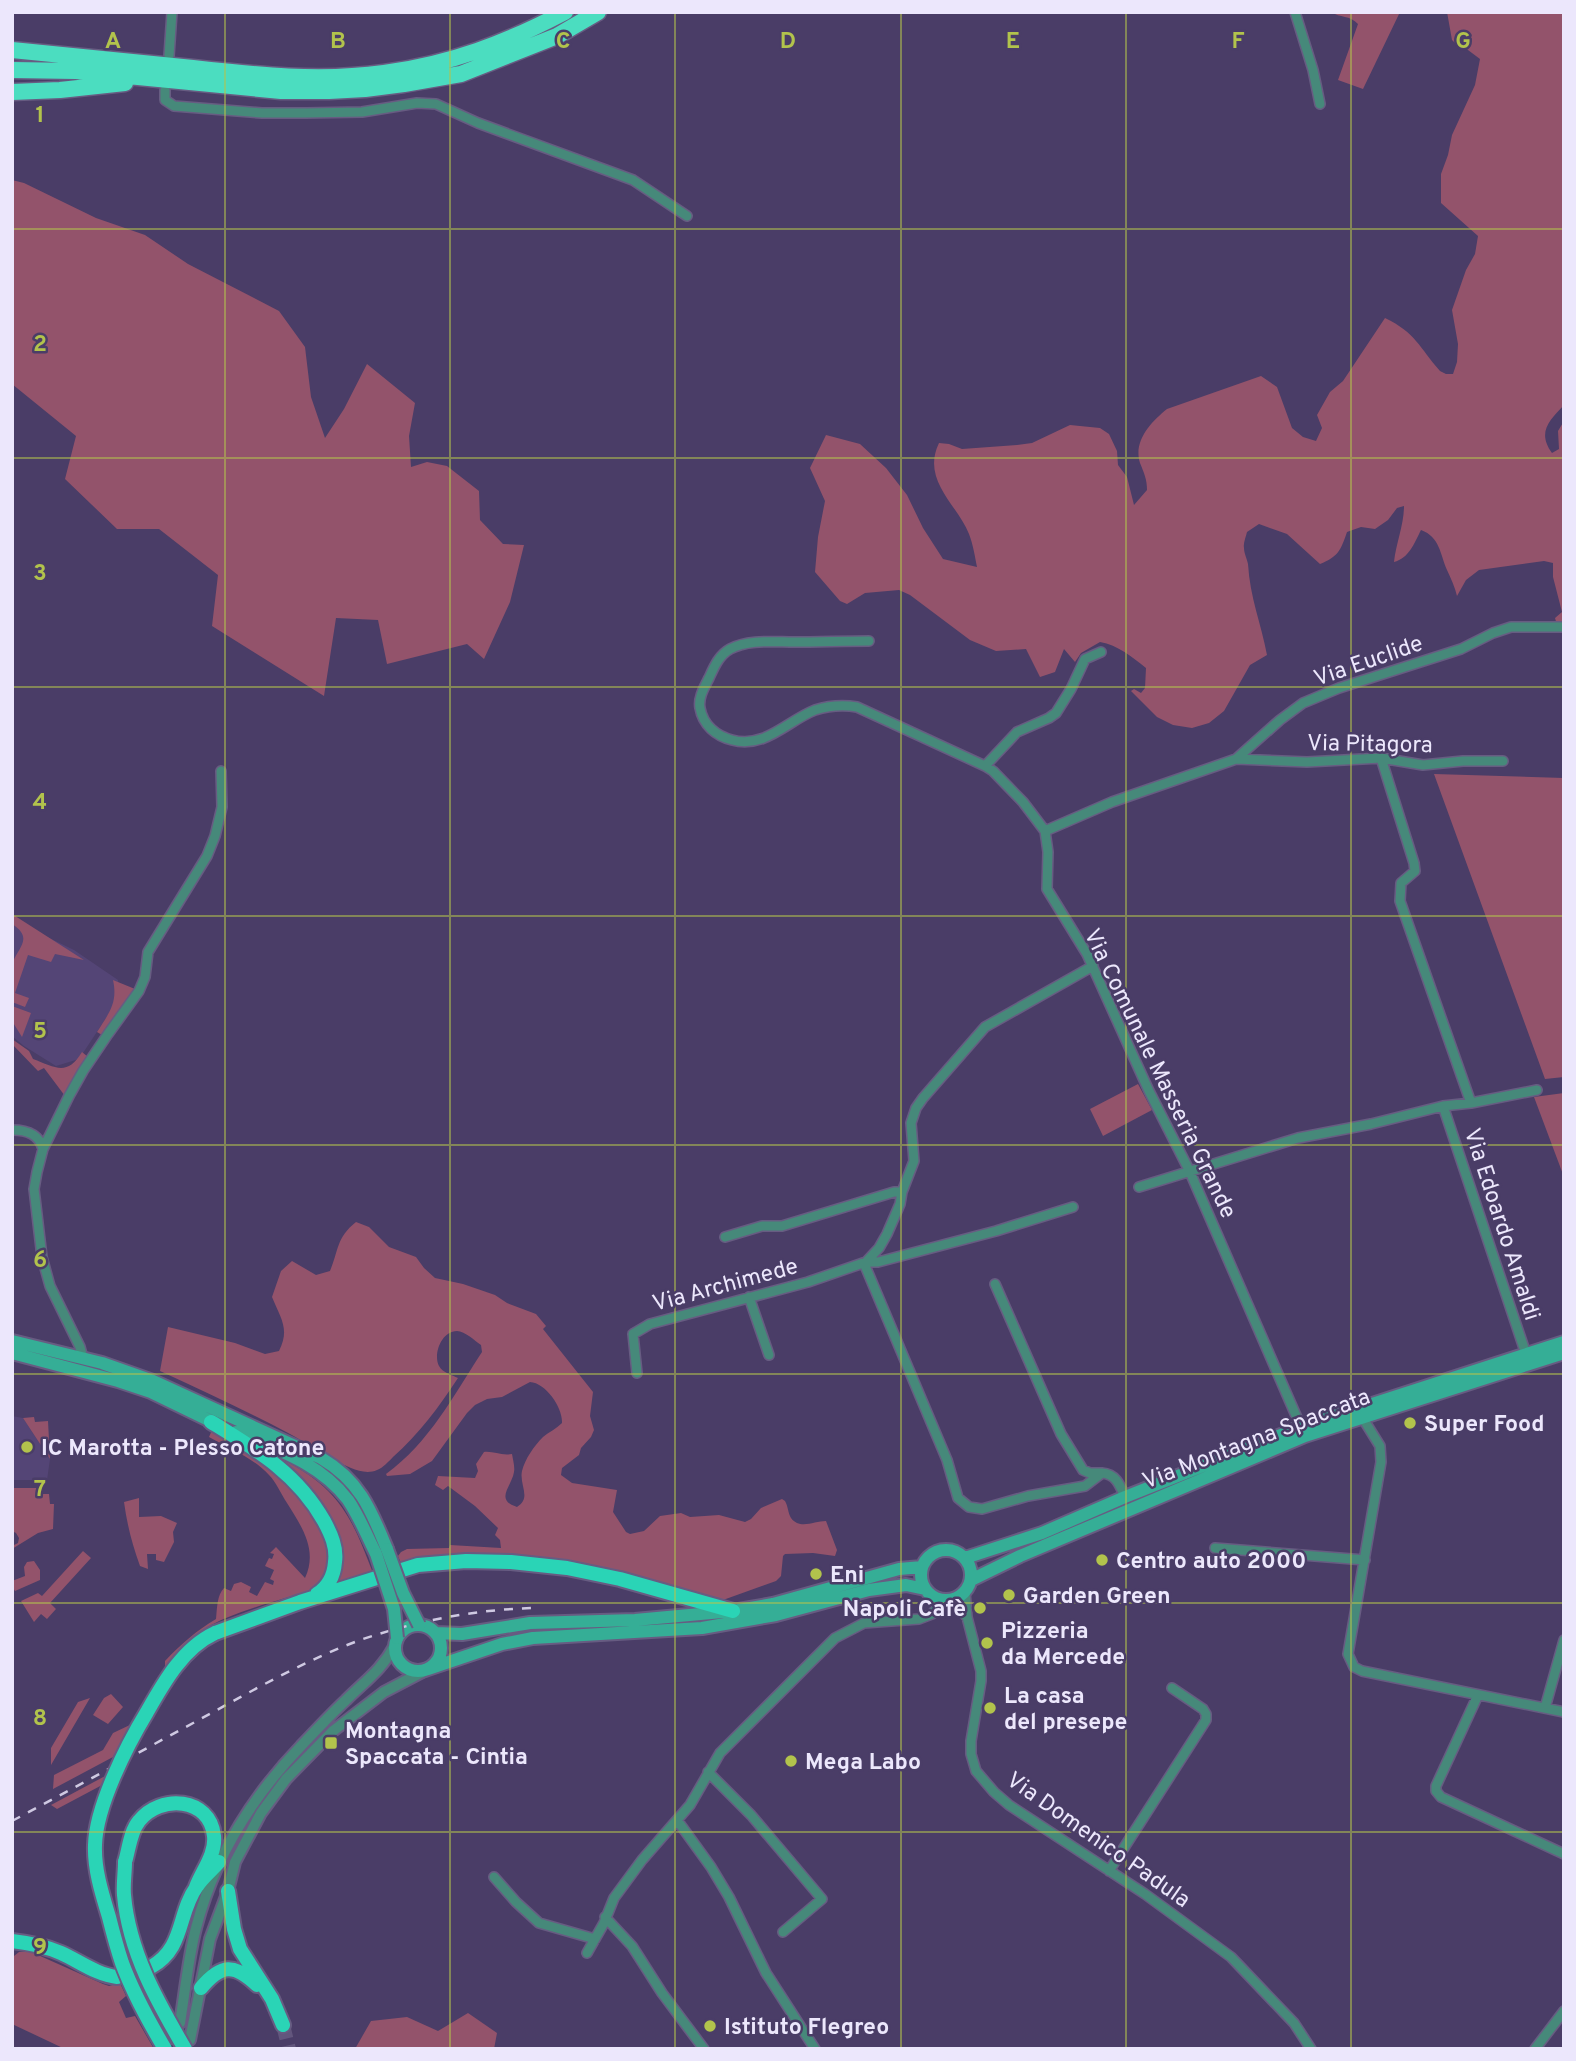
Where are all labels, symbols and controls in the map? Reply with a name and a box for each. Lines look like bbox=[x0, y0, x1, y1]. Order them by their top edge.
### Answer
text: A bbox=[105, 28, 121, 57]
text: B bbox=[330, 28, 346, 57]
text: C bbox=[556, 28, 570, 57]
text: D bbox=[780, 28, 796, 57]
text: E bbox=[1006, 28, 1020, 57]
text: F bbox=[1231, 28, 1245, 57]
text: G bbox=[1455, 28, 1471, 57]
text: 1 bbox=[35, 102, 45, 131]
text: 2 bbox=[33, 331, 47, 360]
text: 3 bbox=[33, 560, 47, 589]
street label: Via Euclide bbox=[1310, 630, 1427, 695]
street label: Via Pitagora bbox=[1307, 730, 1433, 761]
text: 4 bbox=[33, 789, 47, 818]
street label: Via Comunale Masseria Grande bbox=[1076, 924, 1242, 1224]
text: 5 bbox=[33, 1018, 47, 1047]
street label: Via Edoardo Amaldi bbox=[1456, 1125, 1545, 1325]
text: 6 bbox=[33, 1247, 47, 1276]
street label: Via Archimede bbox=[650, 1253, 802, 1320]
street label: Via Montagna Spaccata bbox=[1139, 1384, 1375, 1497]
place label: Super Food bbox=[1424, 1411, 1545, 1440]
marker: Super Food bbox=[1402, 1415, 1418, 1431]
place label: IC Marotta - Plesso Catone bbox=[41, 1435, 324, 1464]
marker: IC Marotta - Plesso Catone bbox=[19, 1439, 35, 1455]
text: 7 bbox=[34, 1476, 46, 1505]
place label: Centro auto 2000 bbox=[1116, 1548, 1306, 1577]
marker: Centro auto 2000 bbox=[1094, 1552, 1110, 1568]
place label: Eni bbox=[830, 1562, 864, 1591]
marker: Eni bbox=[808, 1566, 824, 1582]
place label: Garden Green bbox=[1023, 1583, 1171, 1612]
marker: Garden Green bbox=[1001, 1587, 1017, 1603]
place label: Napoli Cafè bbox=[843, 1596, 966, 1625]
marker: Napoli Cafè bbox=[972, 1600, 988, 1616]
place label: Pizzeria da Mercede bbox=[1001, 1618, 1125, 1673]
marker: Pizzeria da Mercede bbox=[979, 1635, 995, 1651]
place label: La casa del presepe bbox=[1004, 1683, 1127, 1738]
marker: La casa del presepe bbox=[982, 1700, 998, 1716]
text: 8 bbox=[33, 1705, 47, 1734]
place label: Montagna Spaccata - Cintia bbox=[345, 1718, 528, 1773]
marker: Montagna Spaccata - Cintia bbox=[323, 1735, 339, 1751]
place label: Mega Labo bbox=[805, 1749, 921, 1778]
marker: Mega Labo bbox=[783, 1753, 799, 1769]
street label: Via Domenico Padula bbox=[1000, 1767, 1195, 1915]
text: 9 bbox=[33, 1934, 47, 1963]
place label: Istituto Flegreo bbox=[724, 2014, 889, 2043]
marker: Istituto Flegreo bbox=[702, 2018, 718, 2034]

